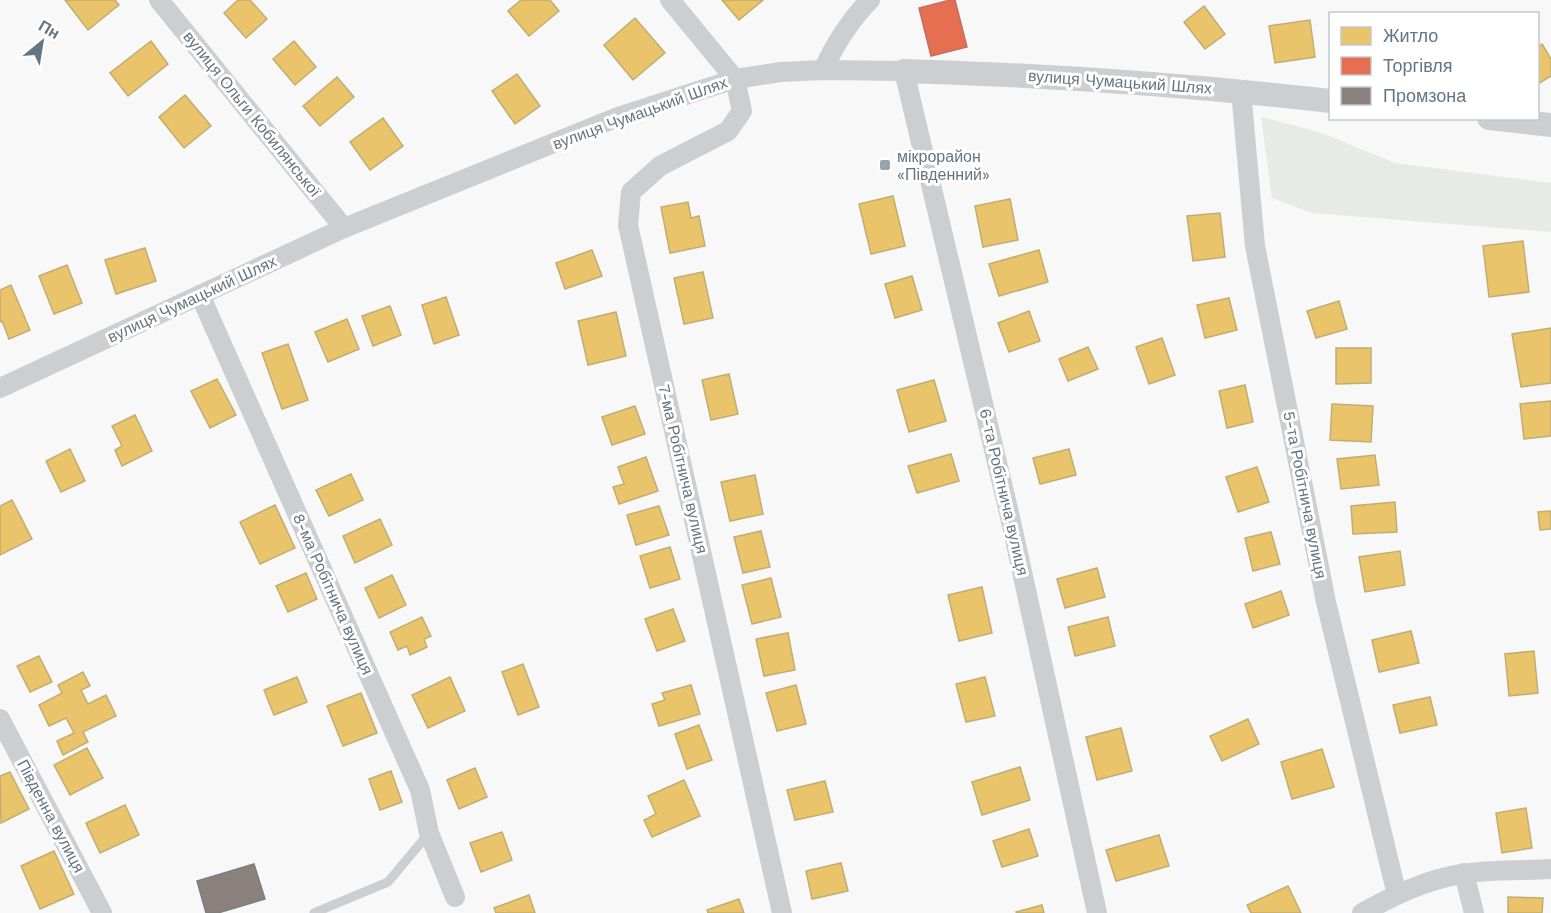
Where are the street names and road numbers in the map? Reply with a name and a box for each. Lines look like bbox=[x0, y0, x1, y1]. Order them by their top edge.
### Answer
street label: вулиця Ольги Кобилянської bbox=[179, 27, 325, 201]
street label: вулиця Чумацький Шлях bbox=[1027, 66, 1213, 98]
street label: вулиця Чумацький Шлях bbox=[550, 73, 730, 153]
street label: вулиця Чумацький Шлях bbox=[104, 251, 280, 347]
street label: 7-ма Робітнича вулиця bbox=[654, 383, 712, 555]
street label: 6-та Робітнича вулиця bbox=[976, 407, 1032, 577]
street label: 5-та Робітнича вулиця bbox=[1279, 410, 1331, 580]
street label: 8-ма Робітнича вулиця bbox=[289, 510, 377, 678]
street label: Південна вулиця bbox=[13, 756, 89, 876]

